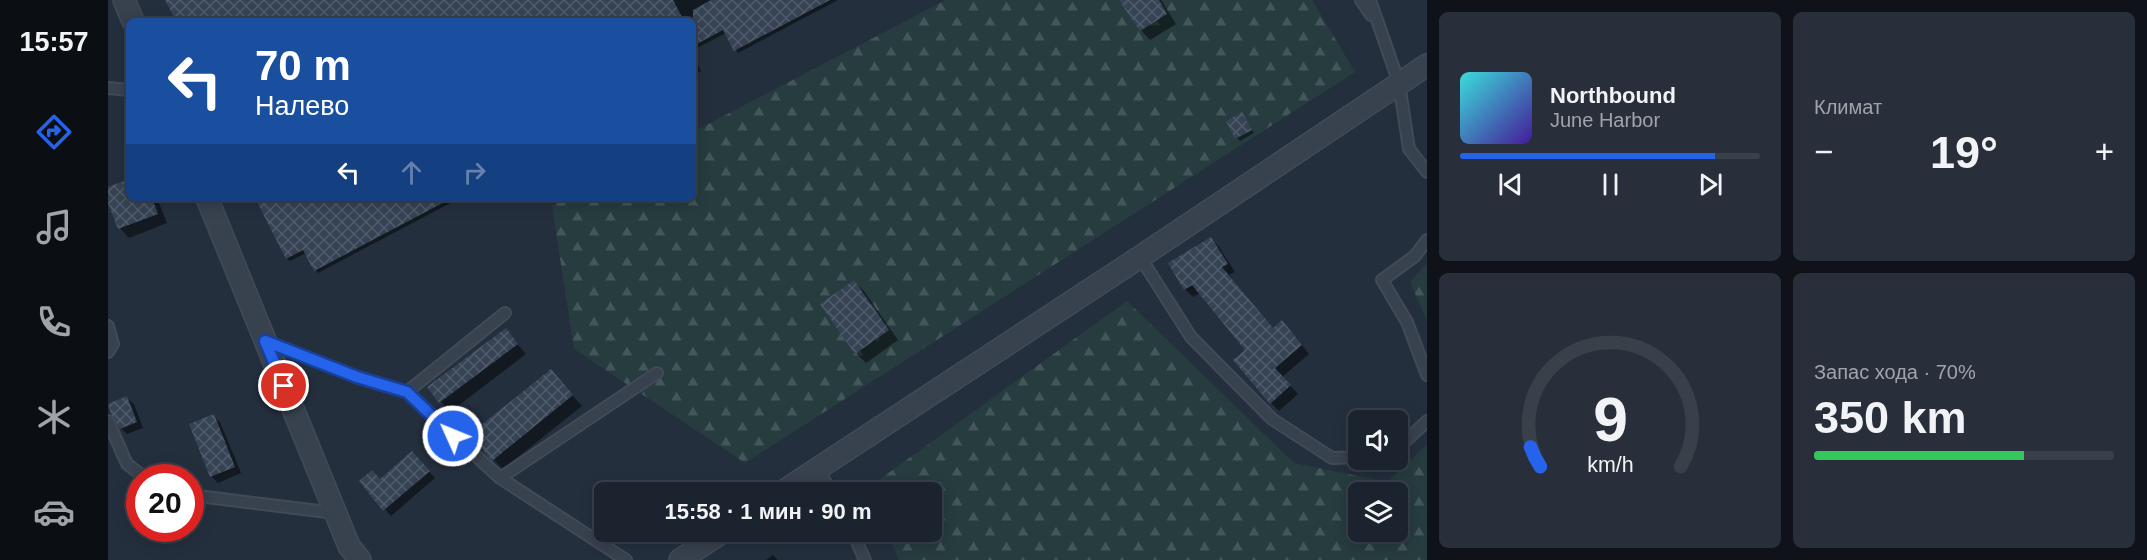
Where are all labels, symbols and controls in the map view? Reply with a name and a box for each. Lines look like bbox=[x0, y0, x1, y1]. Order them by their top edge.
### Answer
text: 15:57 bbox=[19, 27, 89, 57]
icon: left bbox=[156, 42, 234, 120]
text: 70 m bbox=[255, 42, 351, 89]
text: Northbound bbox=[1550, 83, 1676, 108]
text: Налево bbox=[255, 91, 349, 121]
text: Климат bbox=[1814, 96, 1882, 118]
text: June Harbor bbox=[1550, 109, 1660, 131]
icon: directions bbox=[33, 111, 75, 153]
text: 19° bbox=[1930, 127, 1998, 178]
text: − bbox=[1814, 133, 1833, 170]
text: + bbox=[2095, 133, 2114, 170]
icon: left bbox=[332, 156, 365, 189]
icon: ahead bbox=[395, 156, 428, 189]
icon: right bbox=[458, 156, 491, 189]
icon: previous bbox=[1494, 168, 1527, 201]
icon: pause bbox=[1594, 168, 1627, 201]
icon: next bbox=[1694, 168, 1727, 201]
icon: music bbox=[33, 206, 75, 248]
icon: phone bbox=[33, 301, 75, 343]
pin bbox=[258, 360, 309, 411]
text: Запас хода · 70% bbox=[1814, 361, 1976, 383]
icon: arrive bbox=[267, 369, 300, 402]
text: 9 bbox=[1593, 385, 1627, 454]
text: 350 km bbox=[1814, 392, 1967, 443]
icon: climate bbox=[33, 396, 75, 438]
position arrow bbox=[421, 404, 485, 468]
map controls bbox=[1348, 410, 1408, 542]
button: sound bbox=[1348, 410, 1408, 470]
text: km/h bbox=[1587, 454, 1633, 478]
speed limit sign: 20 bbox=[126, 464, 204, 542]
button: layers bbox=[1348, 482, 1408, 542]
icon: car bbox=[33, 491, 75, 533]
text: 15:58 · 1 мин · 90 m bbox=[665, 499, 871, 524]

